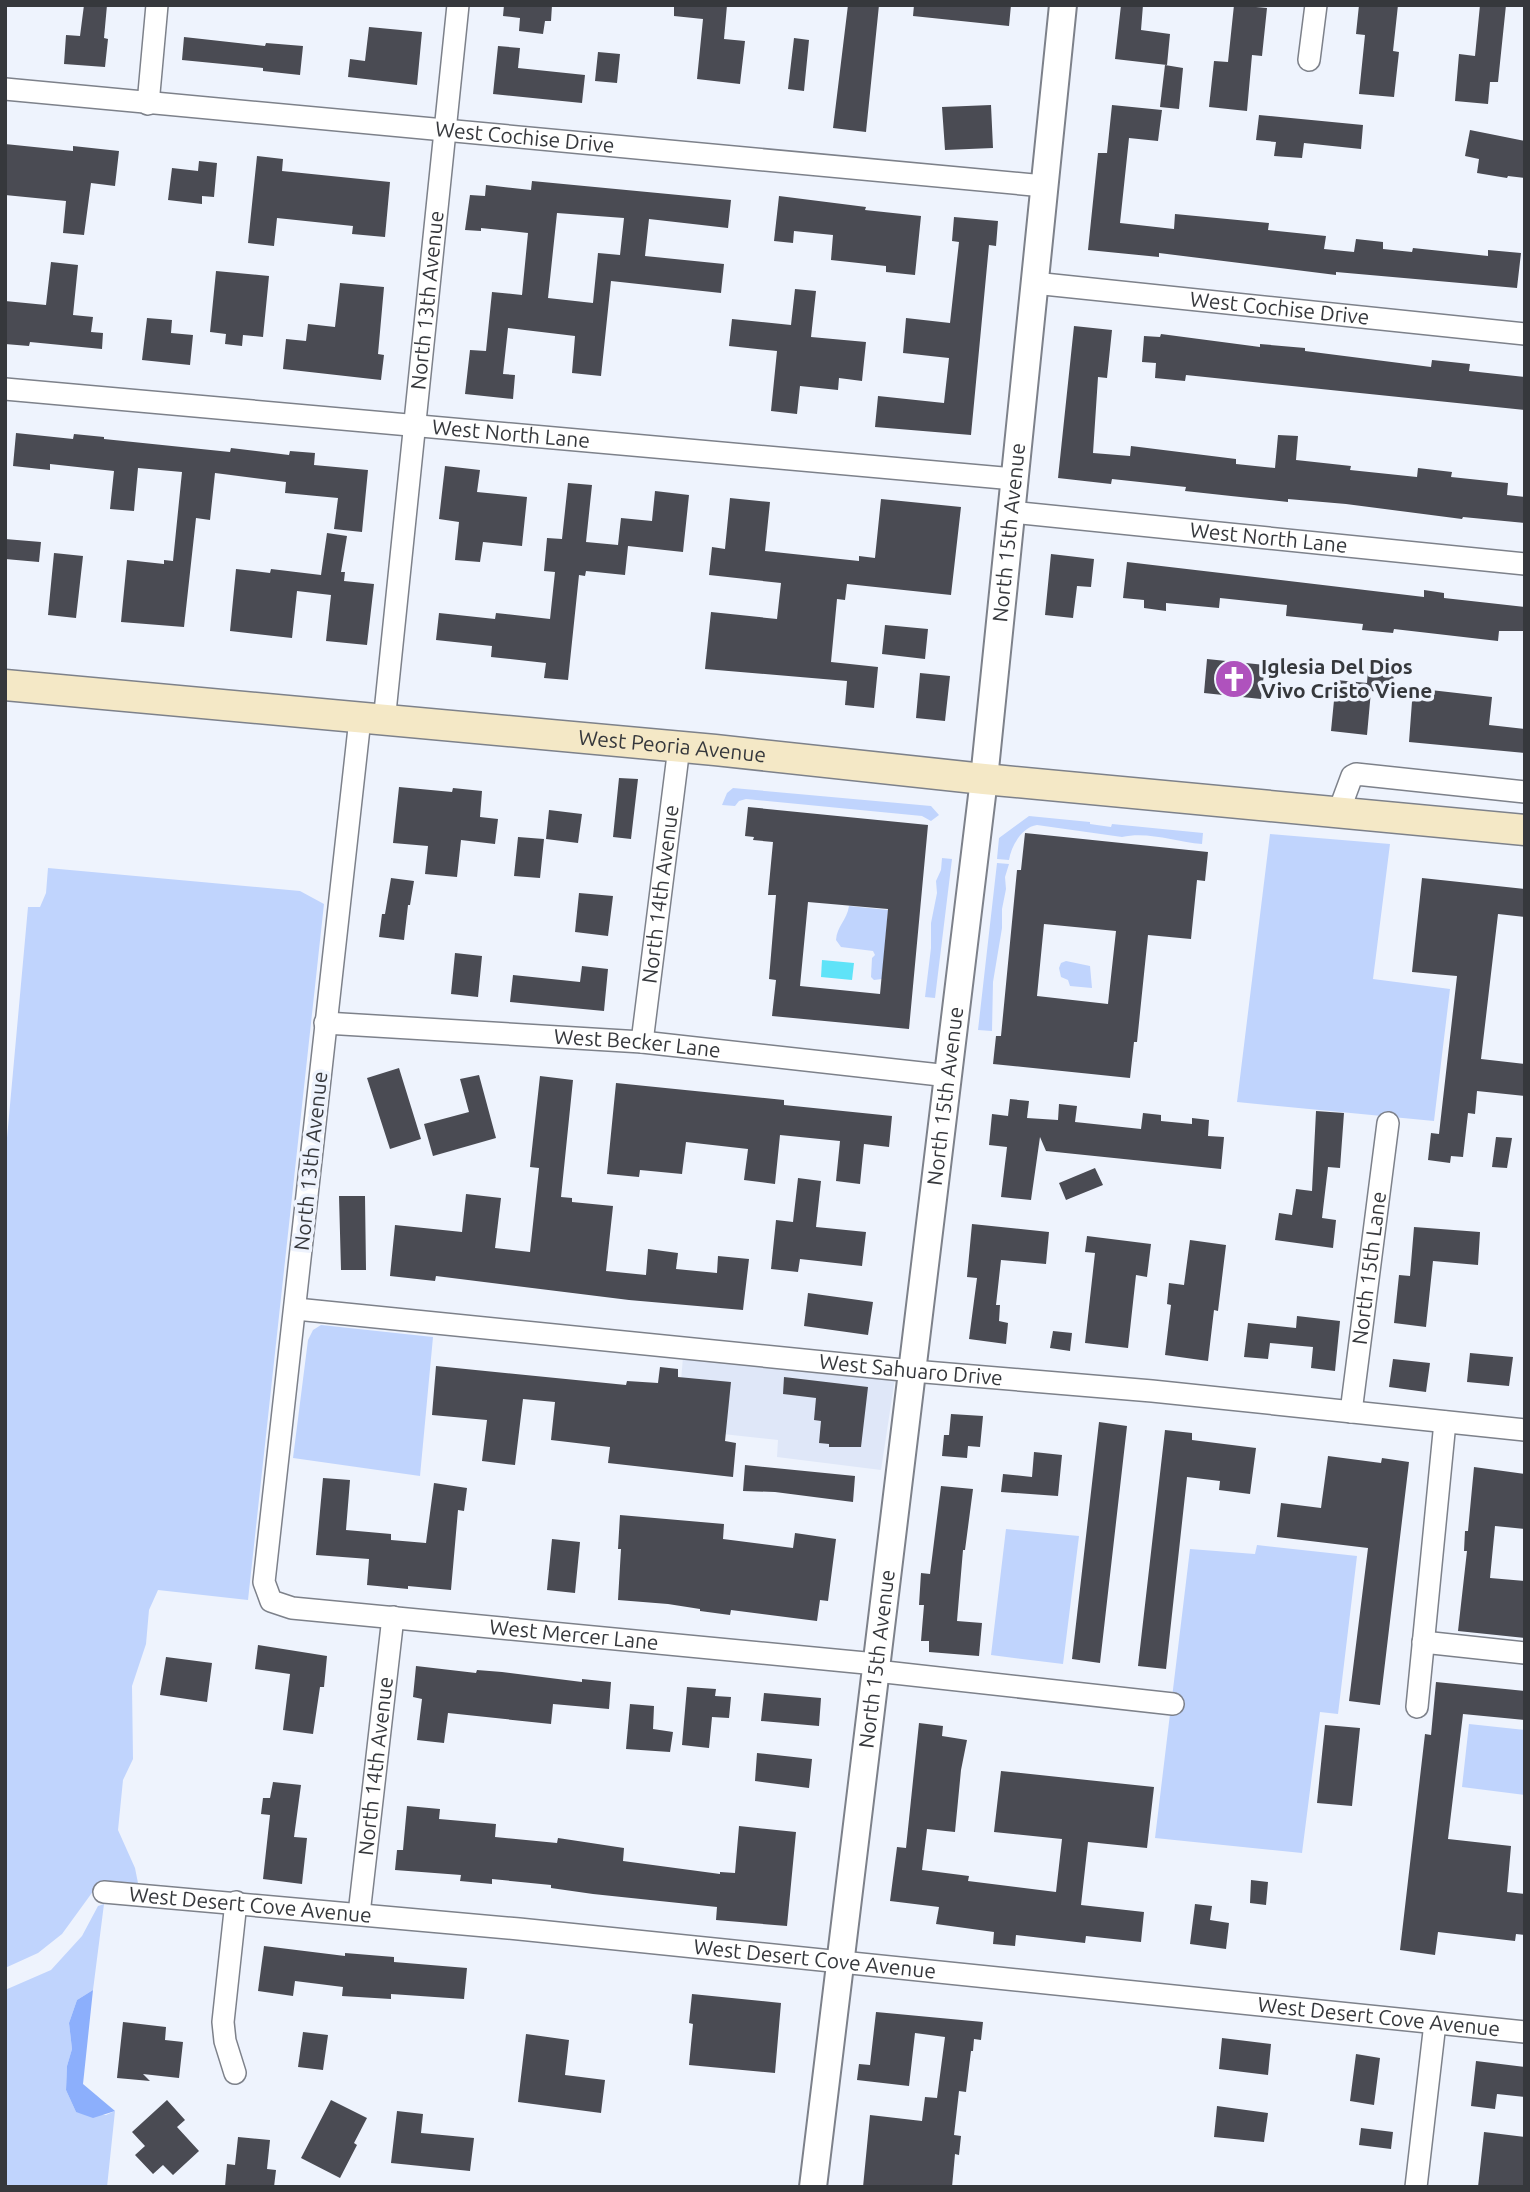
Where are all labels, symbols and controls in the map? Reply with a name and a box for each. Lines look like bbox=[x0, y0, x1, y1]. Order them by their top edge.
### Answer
street label: West Cochise Drive bbox=[434, 116, 616, 157]
street label: North 13th Avenue bbox=[405, 209, 448, 391]
street label: West Cochise Drive bbox=[1189, 286, 1371, 329]
street label: West North Lane bbox=[431, 414, 591, 452]
street label: North 15th Avenue bbox=[987, 442, 1029, 623]
street label: West North Lane bbox=[1189, 517, 1349, 557]
place label: Iglesia Del Dios Vivo Cristo Viene bbox=[1261, 654, 1432, 702]
church icon: Iglesia Del Dios Vivo Cristo Viene bbox=[1213, 658, 1255, 700]
street label: West Peoria Avenue bbox=[577, 725, 767, 766]
street label: North 14th Avenue bbox=[636, 803, 683, 985]
street label: North 15th Avenue bbox=[922, 1005, 967, 1187]
street label: West Becker Lane bbox=[553, 1024, 722, 1062]
street label: North 13th Avenue bbox=[289, 1070, 331, 1252]
street label: North 15th Lane bbox=[1347, 1190, 1390, 1346]
street label: West Sahuaro Drive bbox=[818, 1349, 1004, 1389]
street label: North 15th Avenue bbox=[853, 1568, 899, 1750]
street label: West Mercer Lane bbox=[488, 1614, 660, 1654]
street label: North 14th Avenue bbox=[353, 1675, 397, 1857]
street label: West Desert Cove Avenue bbox=[128, 1881, 373, 1927]
street label: West Desert Cove Avenue bbox=[693, 1934, 937, 1983]
street label: West Desert Cove Avenue bbox=[1257, 1992, 1501, 2040]

